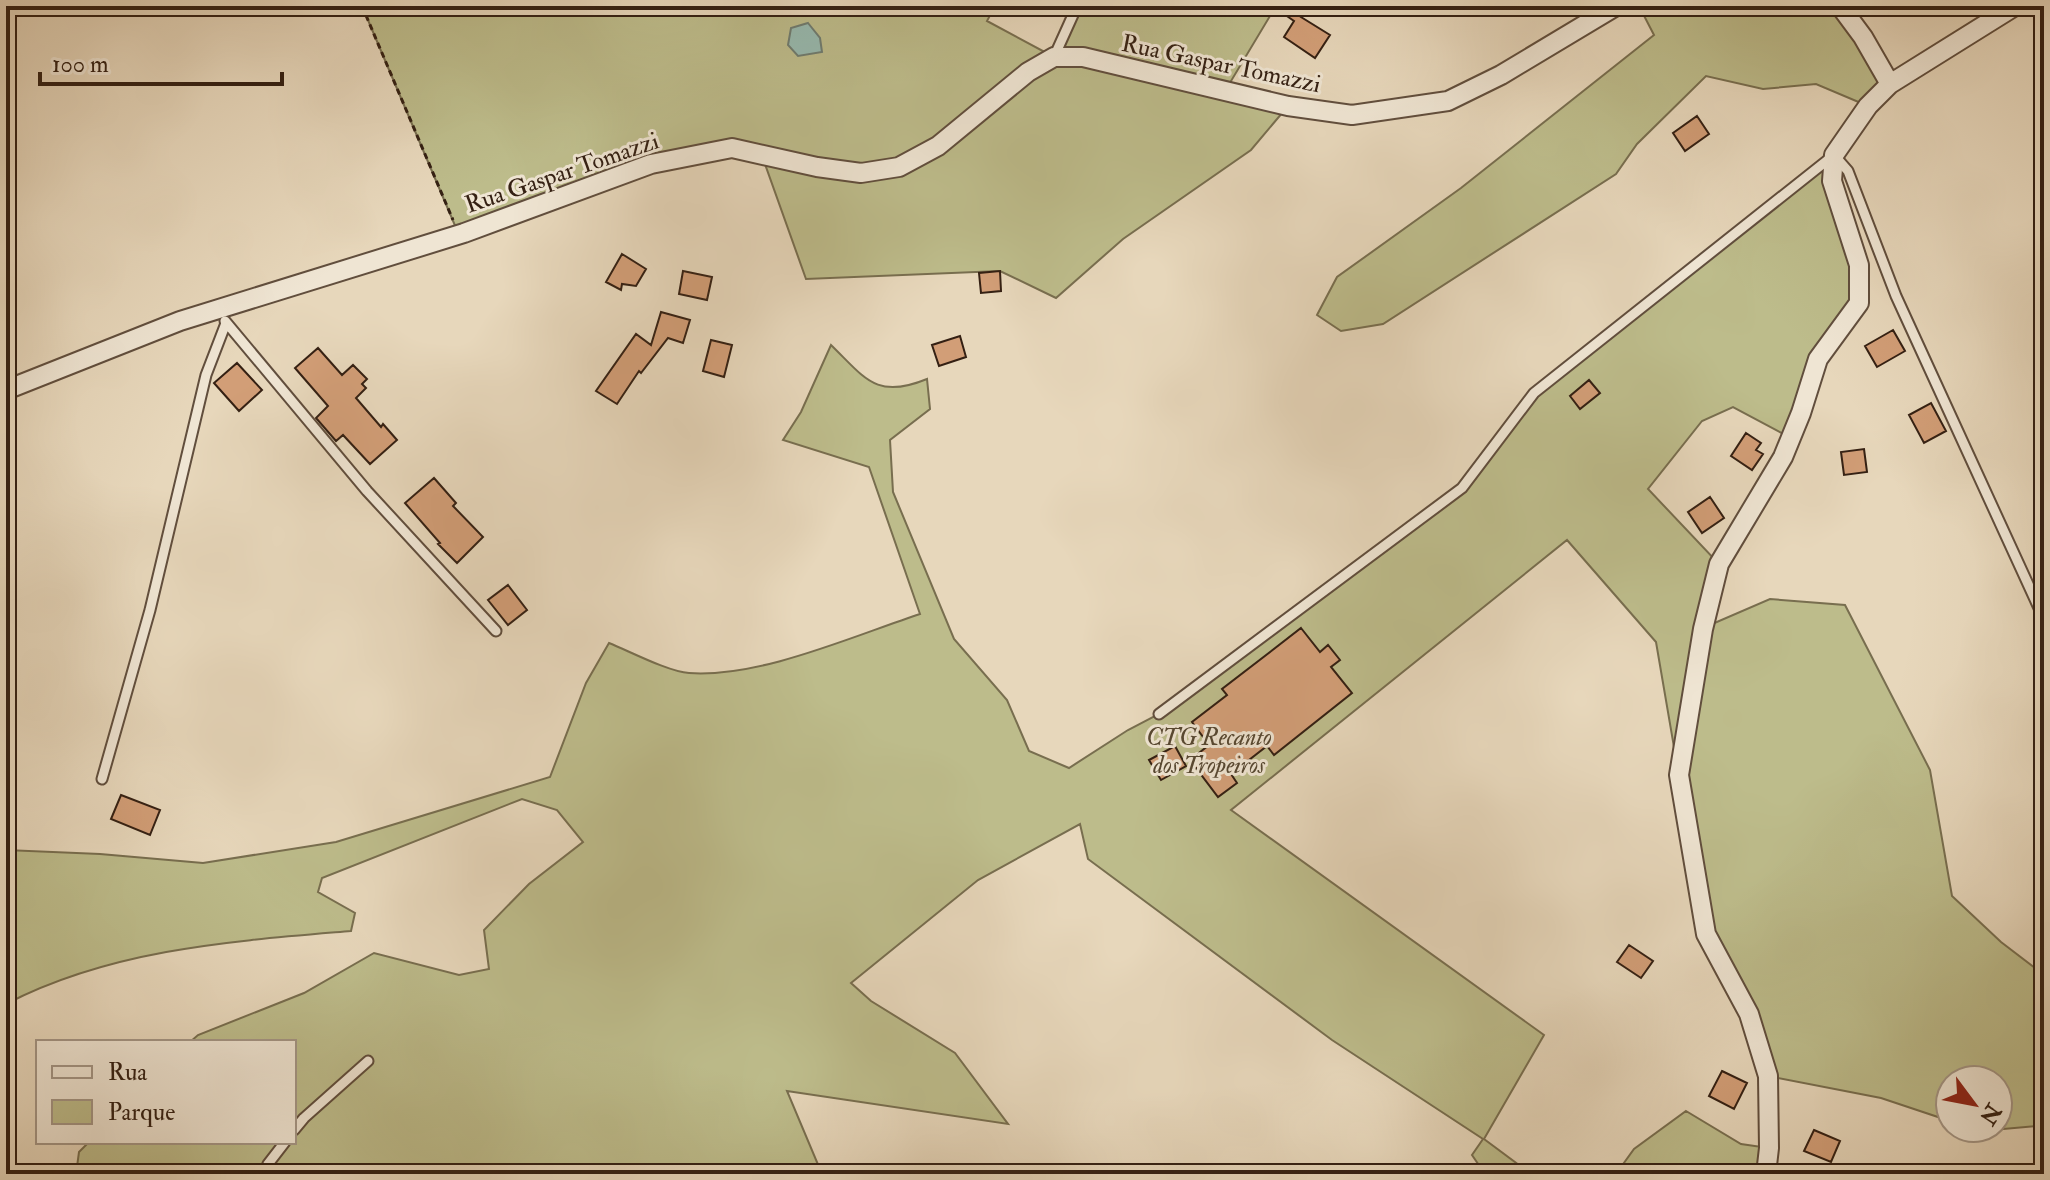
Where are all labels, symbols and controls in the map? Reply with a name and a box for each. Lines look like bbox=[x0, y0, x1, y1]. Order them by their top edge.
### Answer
street label: Rua Gaspar Tomazzi bbox=[1119, 28, 1323, 100]
scale bar bbox=[40, 36, 282, 86]
text: 100 m bbox=[52, 49, 109, 80]
street label: Rua Gaspar Tomazzi bbox=[461, 125, 663, 221]
park label: CTG Recanto dos Tropeiros bbox=[1146, 722, 1272, 781]
legend bbox=[36, 1040, 296, 1144]
text: Rua bbox=[108, 1057, 148, 1088]
north arrow bbox=[1934, 1064, 2014, 1144]
text: Parque bbox=[108, 1097, 175, 1128]
text: N bbox=[1973, 1097, 2008, 1130]

